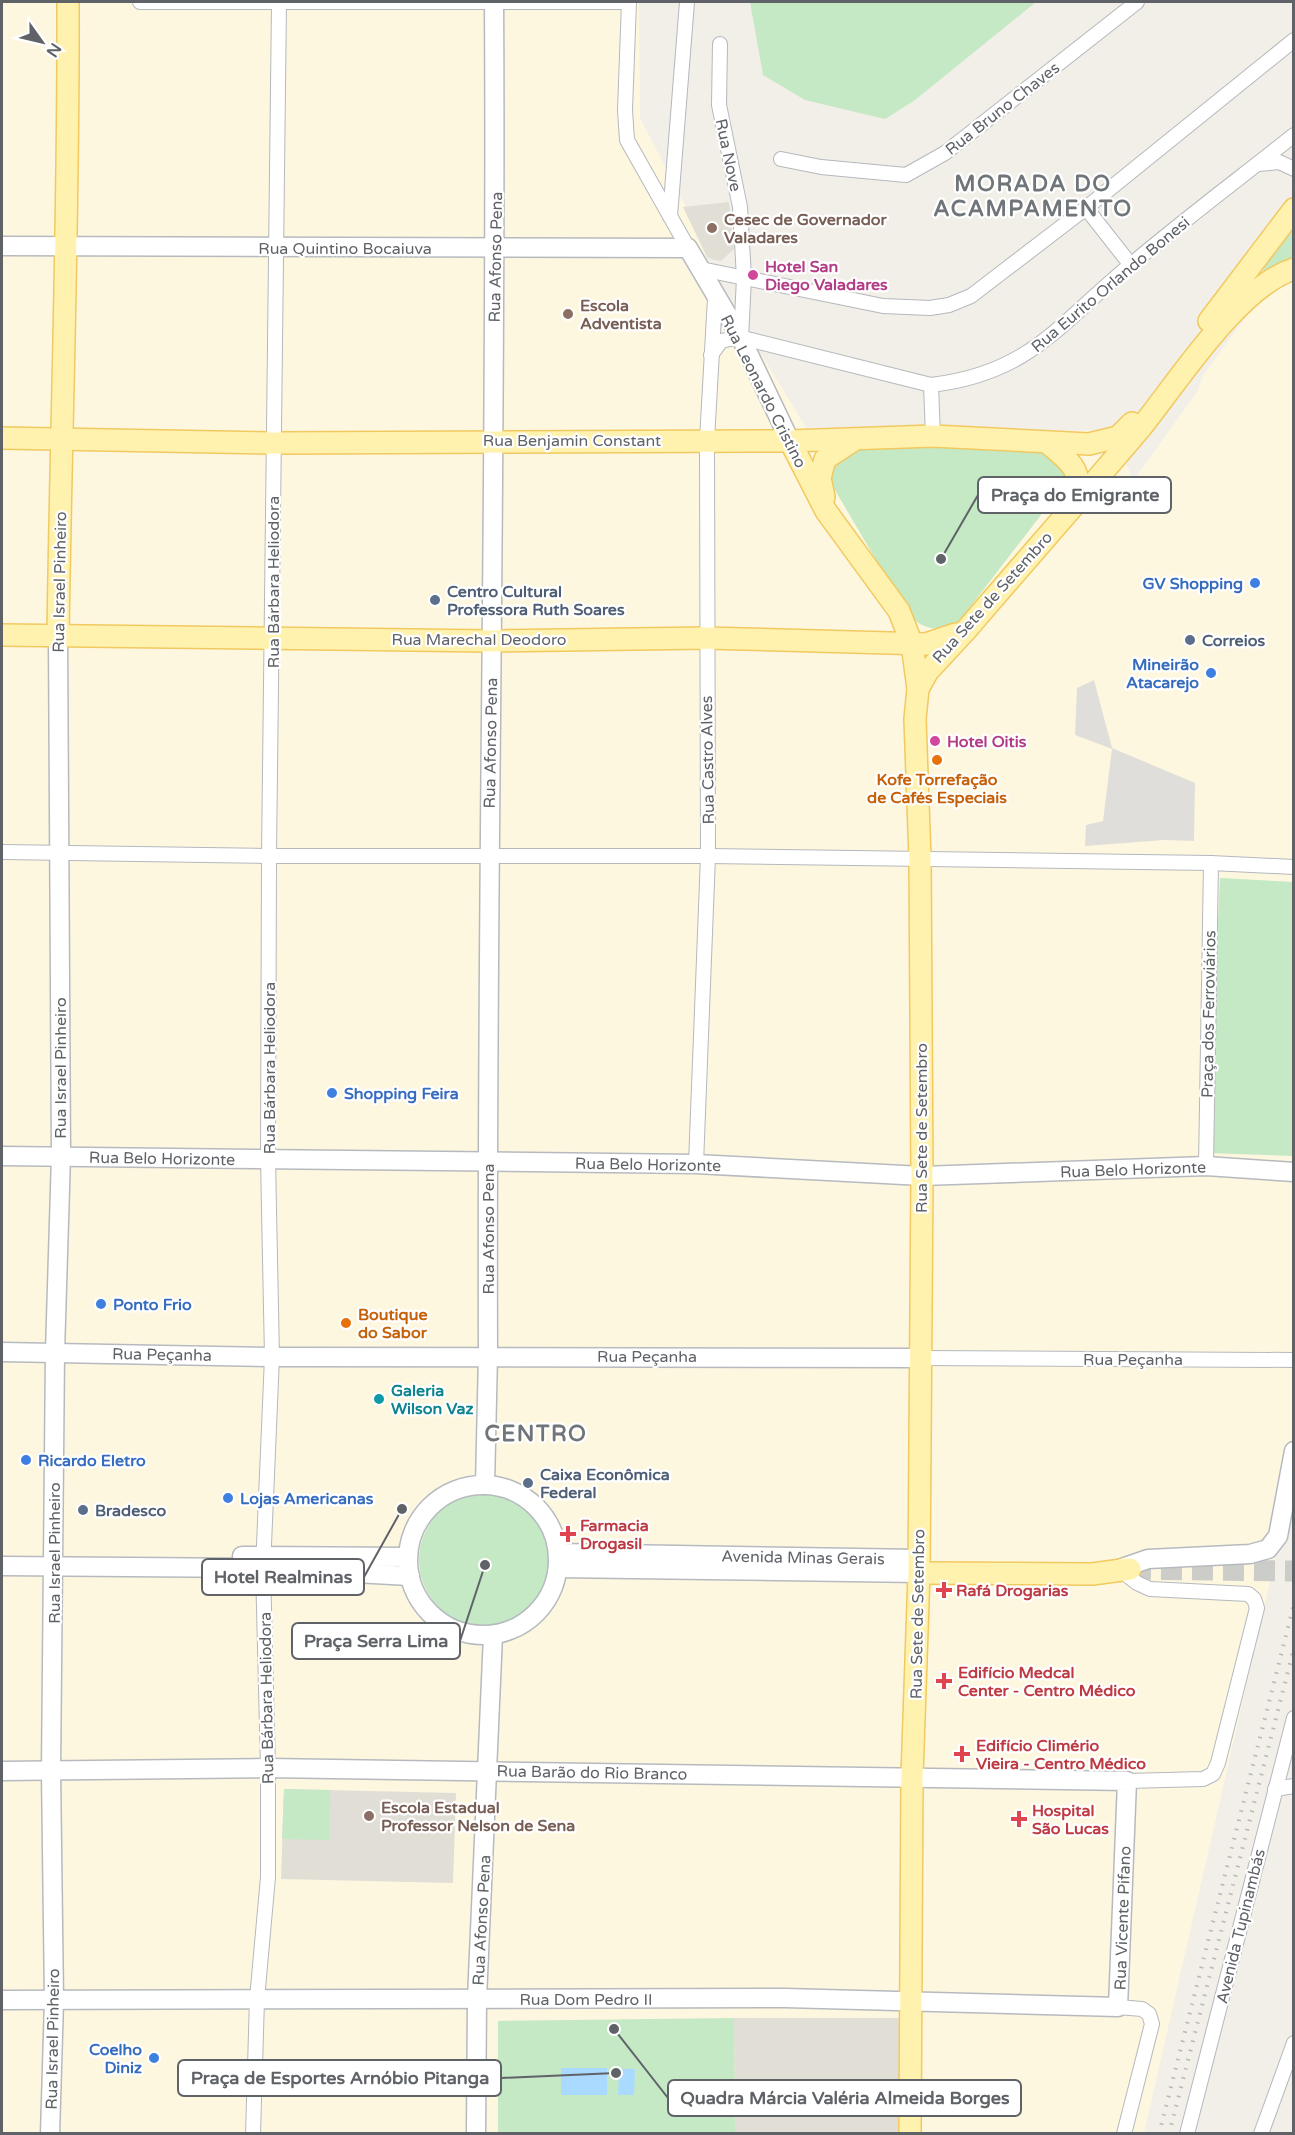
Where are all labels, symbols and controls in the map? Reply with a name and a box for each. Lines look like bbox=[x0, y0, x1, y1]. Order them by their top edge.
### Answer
north arrow bbox=[12, 12, 72, 72]
text: N bbox=[42, 39, 65, 61]
street label: Rua Bruno Chaves bbox=[941, 58, 1064, 160]
street label: Rua Nove bbox=[711, 117, 745, 193]
district label: MORADA DO ACAMPAMENTO bbox=[933, 171, 1133, 222]
street label: Rua Afonso Pena bbox=[485, 191, 507, 323]
place label: Cesec de Governador Valadares bbox=[724, 210, 887, 248]
street label: Rua Eurito Orlando Bonesi bbox=[1027, 213, 1194, 357]
marker: Cesec de Governador Valadares bbox=[705, 221, 719, 235]
street label: Rua Quintino Bocaiuva bbox=[258, 239, 432, 259]
place label: Hotel San Diego Valadares bbox=[765, 257, 888, 295]
marker: Hotel San Diego Valadares bbox=[746, 268, 760, 282]
place label: Escola Adventista bbox=[580, 296, 662, 334]
marker: Escola Adventista bbox=[561, 307, 575, 321]
street label: Rua Leonardo Cristino bbox=[716, 312, 810, 471]
street label: Rua Benjamin Constant bbox=[483, 431, 661, 451]
callout: Praça do Emigrante bbox=[978, 477, 1171, 513]
text: Praça do Emigrante bbox=[991, 484, 1159, 506]
street label: Rua Bárbara Heliodora bbox=[264, 496, 284, 668]
street label: Rua Israel Pinheiro bbox=[49, 511, 71, 653]
street label: Rua Sete de Setembro bbox=[928, 528, 1057, 668]
place label: GV Shopping bbox=[1142, 574, 1243, 594]
marker: GV Shopping bbox=[1248, 576, 1262, 590]
place label: Centro Cultural Professora Ruth Soares bbox=[447, 582, 625, 620]
marker: Centro Cultural Professora Ruth Soares bbox=[428, 593, 442, 607]
street label: Rua Marechal Deodoro bbox=[391, 630, 567, 650]
place label: Correios bbox=[1202, 631, 1265, 651]
marker: Correios bbox=[1183, 633, 1197, 647]
place label: Mineirão Atacarejo bbox=[1126, 655, 1199, 693]
marker: Mineirão Atacarejo bbox=[1204, 666, 1218, 680]
street label: Rua Afonso Pena bbox=[480, 677, 502, 809]
street label: Rua Castro Alves bbox=[697, 695, 719, 825]
place label: Hotel Oitis bbox=[947, 732, 1027, 752]
marker: Hotel Oitis bbox=[928, 734, 942, 748]
marker: Kofe Torrefação de Cafés Especiais bbox=[930, 753, 944, 767]
place label: Kofe Torrefação de Cafés Especiais bbox=[867, 770, 1007, 808]
street label: Praça dos Ferroviários bbox=[1198, 930, 1220, 1098]
street label: Rua Bárbara Heliodora bbox=[260, 982, 280, 1154]
street label: Rua Israel Pinheiro bbox=[51, 997, 71, 1139]
street label: Rua Sete de Setembro bbox=[912, 1043, 932, 1213]
place label: Shopping Feira bbox=[344, 1084, 459, 1104]
marker: Shopping Feira bbox=[325, 1086, 339, 1100]
street label: Rua Belo Horizonte bbox=[89, 1148, 235, 1170]
street label: Rua Belo Horizonte bbox=[575, 1154, 721, 1176]
street label: Rua Belo Horizonte bbox=[1060, 1157, 1206, 1183]
street label: Rua Afonso Pena bbox=[479, 1164, 499, 1294]
place label: Ponto Frio bbox=[113, 1295, 192, 1315]
marker: Ponto Frio bbox=[94, 1297, 108, 1311]
place label: Boutique do Sabor bbox=[358, 1305, 428, 1343]
marker: Boutique do Sabor bbox=[339, 1316, 353, 1330]
street label: Rua Peçanha bbox=[112, 1344, 212, 1366]
street label: Rua Peçanha bbox=[597, 1347, 697, 1367]
street label: Rua Peçanha bbox=[1083, 1350, 1183, 1370]
place label: Galeria Wilson Vaz bbox=[391, 1381, 474, 1419]
marker: Galeria Wilson Vaz bbox=[372, 1392, 386, 1406]
district label: CENTRO bbox=[485, 1421, 587, 1447]
place label: Ricardo Eletro bbox=[38, 1451, 146, 1471]
marker: Ricardo Eletro bbox=[19, 1453, 33, 1467]
place label: Caixa Econômica Federal bbox=[540, 1465, 670, 1503]
marker: Caixa Econômica Federal bbox=[521, 1476, 535, 1490]
street label: Rua Israel Pinheiro bbox=[45, 1482, 65, 1624]
place label: Lojas Americanas bbox=[240, 1489, 374, 1509]
marker: Lojas Americanas bbox=[221, 1491, 235, 1505]
place label: Bradesco bbox=[95, 1501, 166, 1521]
marker: Bradesco bbox=[76, 1503, 90, 1517]
place label: Farmacia Drogasil bbox=[580, 1516, 649, 1554]
marker: Farmacia Drogasil bbox=[561, 1527, 575, 1541]
street label: Rua Sete de Setembro bbox=[907, 1529, 929, 1699]
street label: Avenida Minas Gerais bbox=[721, 1547, 885, 1569]
callout: Hotel Realminas bbox=[202, 1559, 364, 1595]
text: Hotel Realminas bbox=[214, 1566, 353, 1588]
place label: Rafá Drogarias bbox=[956, 1581, 1069, 1601]
marker: Rafá Drogarias bbox=[937, 1583, 951, 1597]
street label: Rua Bárbara Heliodora bbox=[255, 1612, 279, 1784]
callout: Praça Serra Lima bbox=[292, 1623, 460, 1659]
text: Praça Serra Lima bbox=[304, 1630, 448, 1652]
place label: Edifício Medcal Center - Centro Médico bbox=[958, 1663, 1136, 1701]
marker: Edifício Medcal Center - Centro Médico bbox=[935, 1672, 953, 1690]
place label: Edifício Climério Vieira - Centro Médico bbox=[976, 1736, 1146, 1774]
marker: Edifício Climério Vieira - Centro Médico bbox=[953, 1745, 971, 1763]
street label: Rua Barão do Rio Branco bbox=[496, 1761, 687, 1785]
place label: Escola Estadual Professor Nelson de Sena bbox=[381, 1798, 575, 1836]
place label: Hospital São Lucas bbox=[1032, 1801, 1109, 1839]
marker: Escola Estadual Professor Nelson de Sena bbox=[362, 1809, 376, 1823]
marker: Hospital São Lucas bbox=[1010, 1810, 1028, 1828]
street label: Rua Vicente Pifano bbox=[1110, 1846, 1136, 1991]
street label: Avenida Tupinambás bbox=[1212, 1847, 1270, 2006]
street label: Rua Afonso Pena bbox=[469, 1854, 495, 1986]
street label: Rua Israel Pinheiro bbox=[42, 1968, 64, 2110]
street label: Rua Dom Pedro II bbox=[519, 1990, 653, 2010]
place label: Coelho Diniz bbox=[89, 2040, 142, 2078]
marker: Coelho Diniz bbox=[147, 2051, 161, 2065]
callout: Praça de Esportes Arnóbio Pitanga bbox=[178, 2060, 501, 2096]
text: Praça de Esportes Arnóbio Pitanga bbox=[191, 2067, 489, 2089]
callout: Quadra Márcia Valéria Almeida Borges bbox=[668, 2080, 1021, 2116]
text: Quadra Márcia Valéria Almeida Borges bbox=[680, 2087, 1010, 2109]

